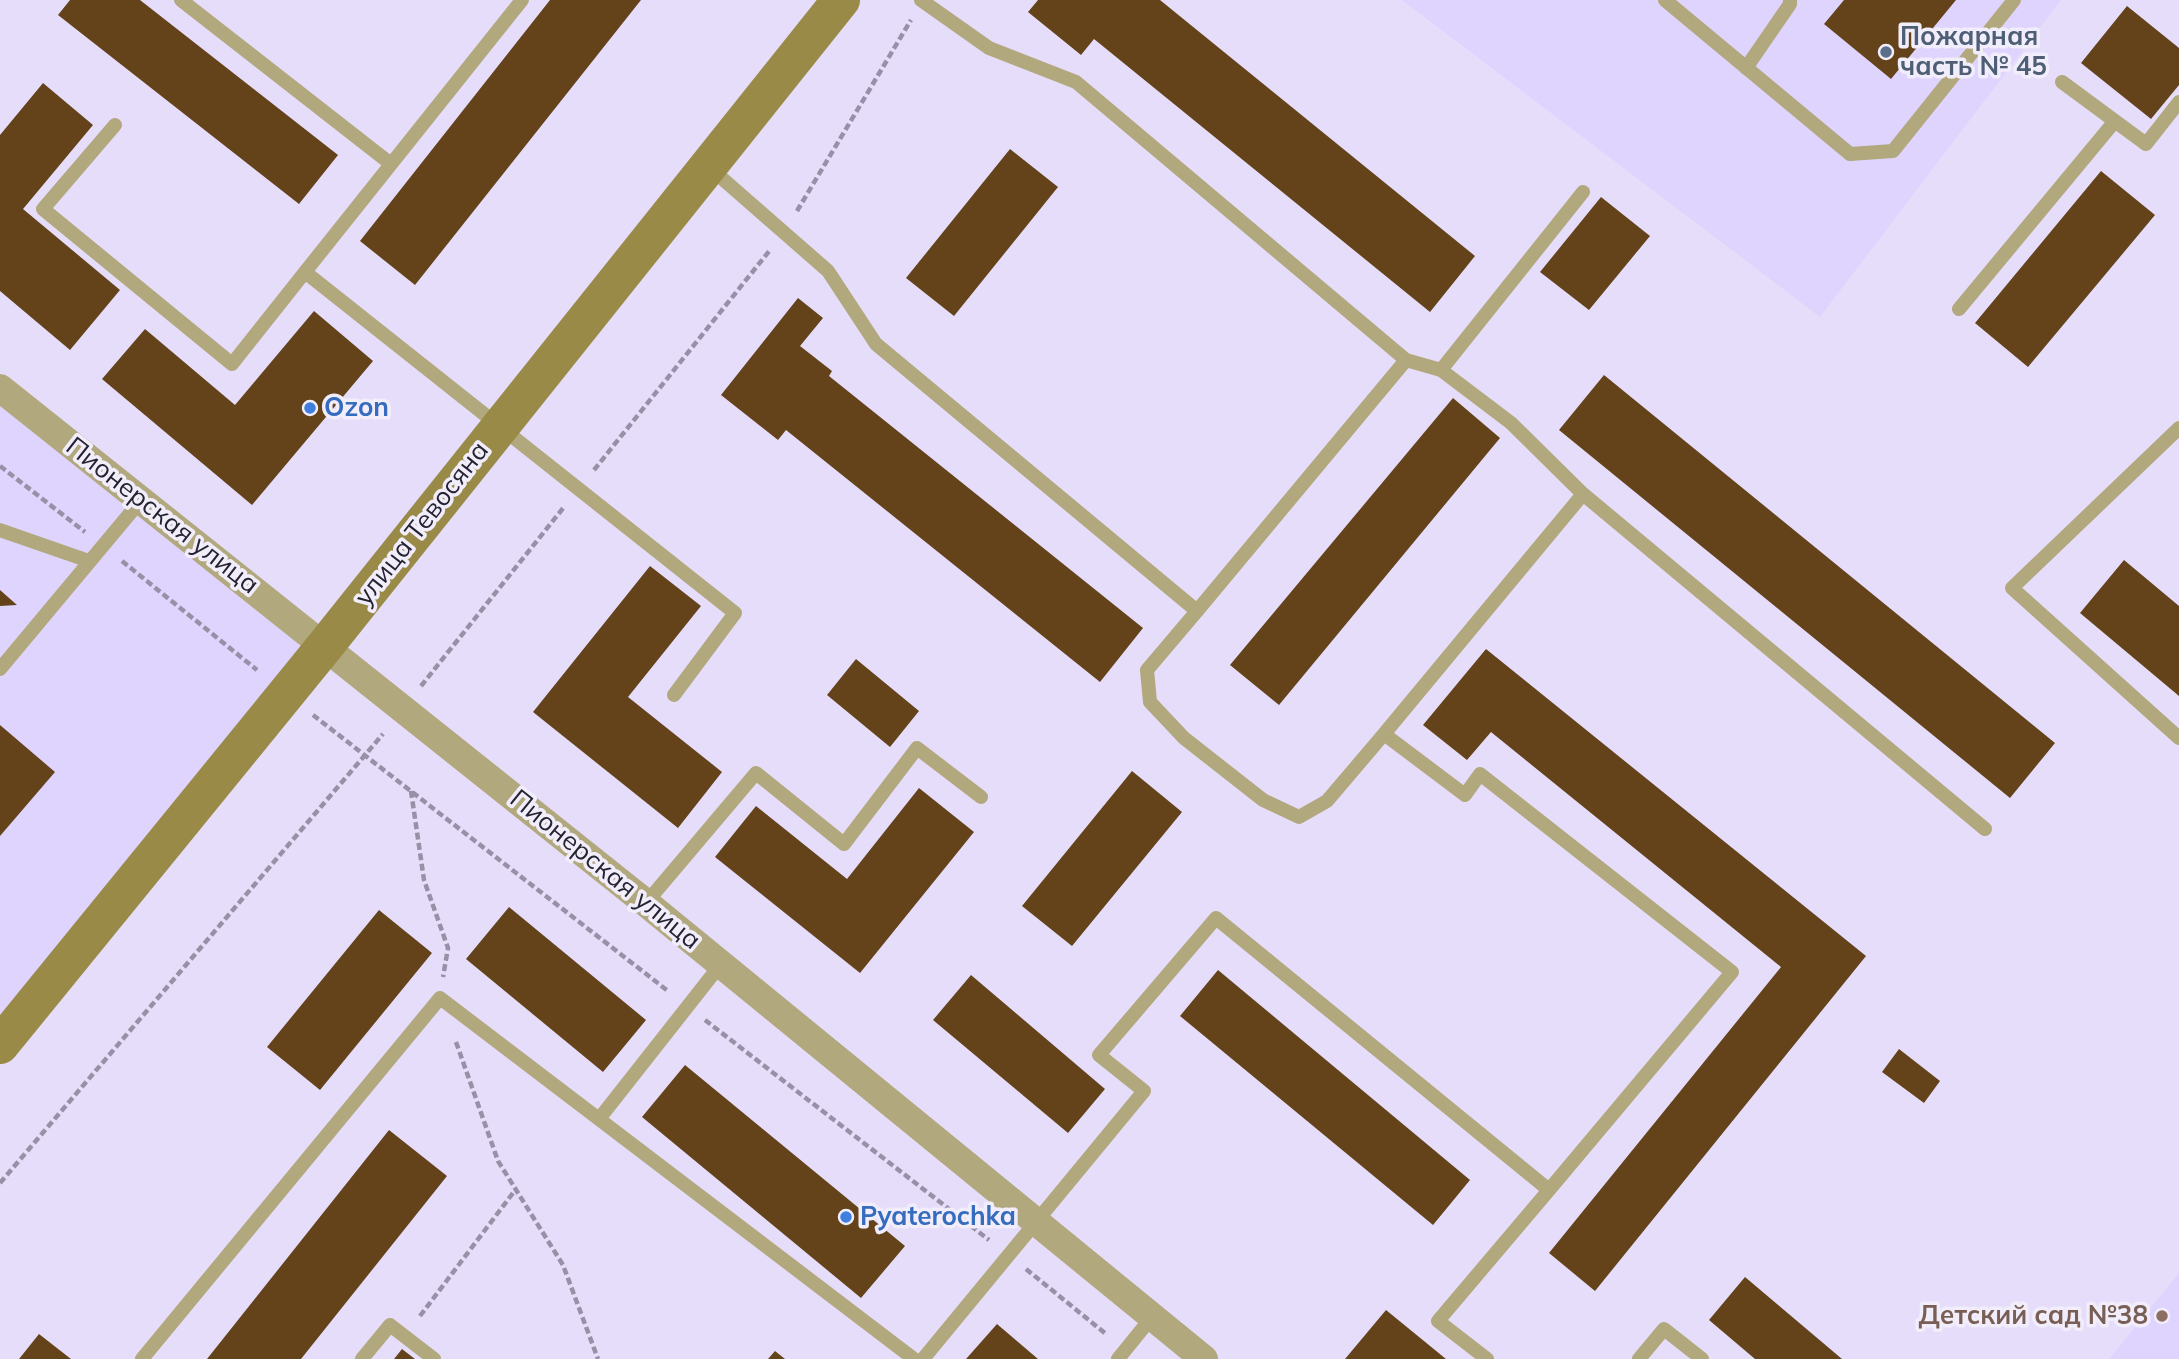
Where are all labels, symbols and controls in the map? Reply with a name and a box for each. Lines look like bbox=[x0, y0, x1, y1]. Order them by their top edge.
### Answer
place label: Пожарная часть № 45 bbox=[1900, 21, 2047, 82]
marker: Пожарная часть № 45 bbox=[1878, 44, 1894, 60]
place label: Ozon bbox=[324, 392, 389, 424]
marker: Ozon bbox=[302, 400, 318, 416]
street label: Пионерская улица bbox=[59, 431, 265, 601]
street label: улица Тевосяна bbox=[348, 436, 496, 612]
street label: Пионерская улица bbox=[503, 784, 707, 956]
place label: Pyaterochka bbox=[860, 1201, 1016, 1233]
marker: Pyaterochka bbox=[838, 1209, 854, 1225]
place label: Детский сад №38 bbox=[1918, 1300, 2148, 1332]
marker: Детский сад №38 bbox=[2154, 1308, 2170, 1324]

